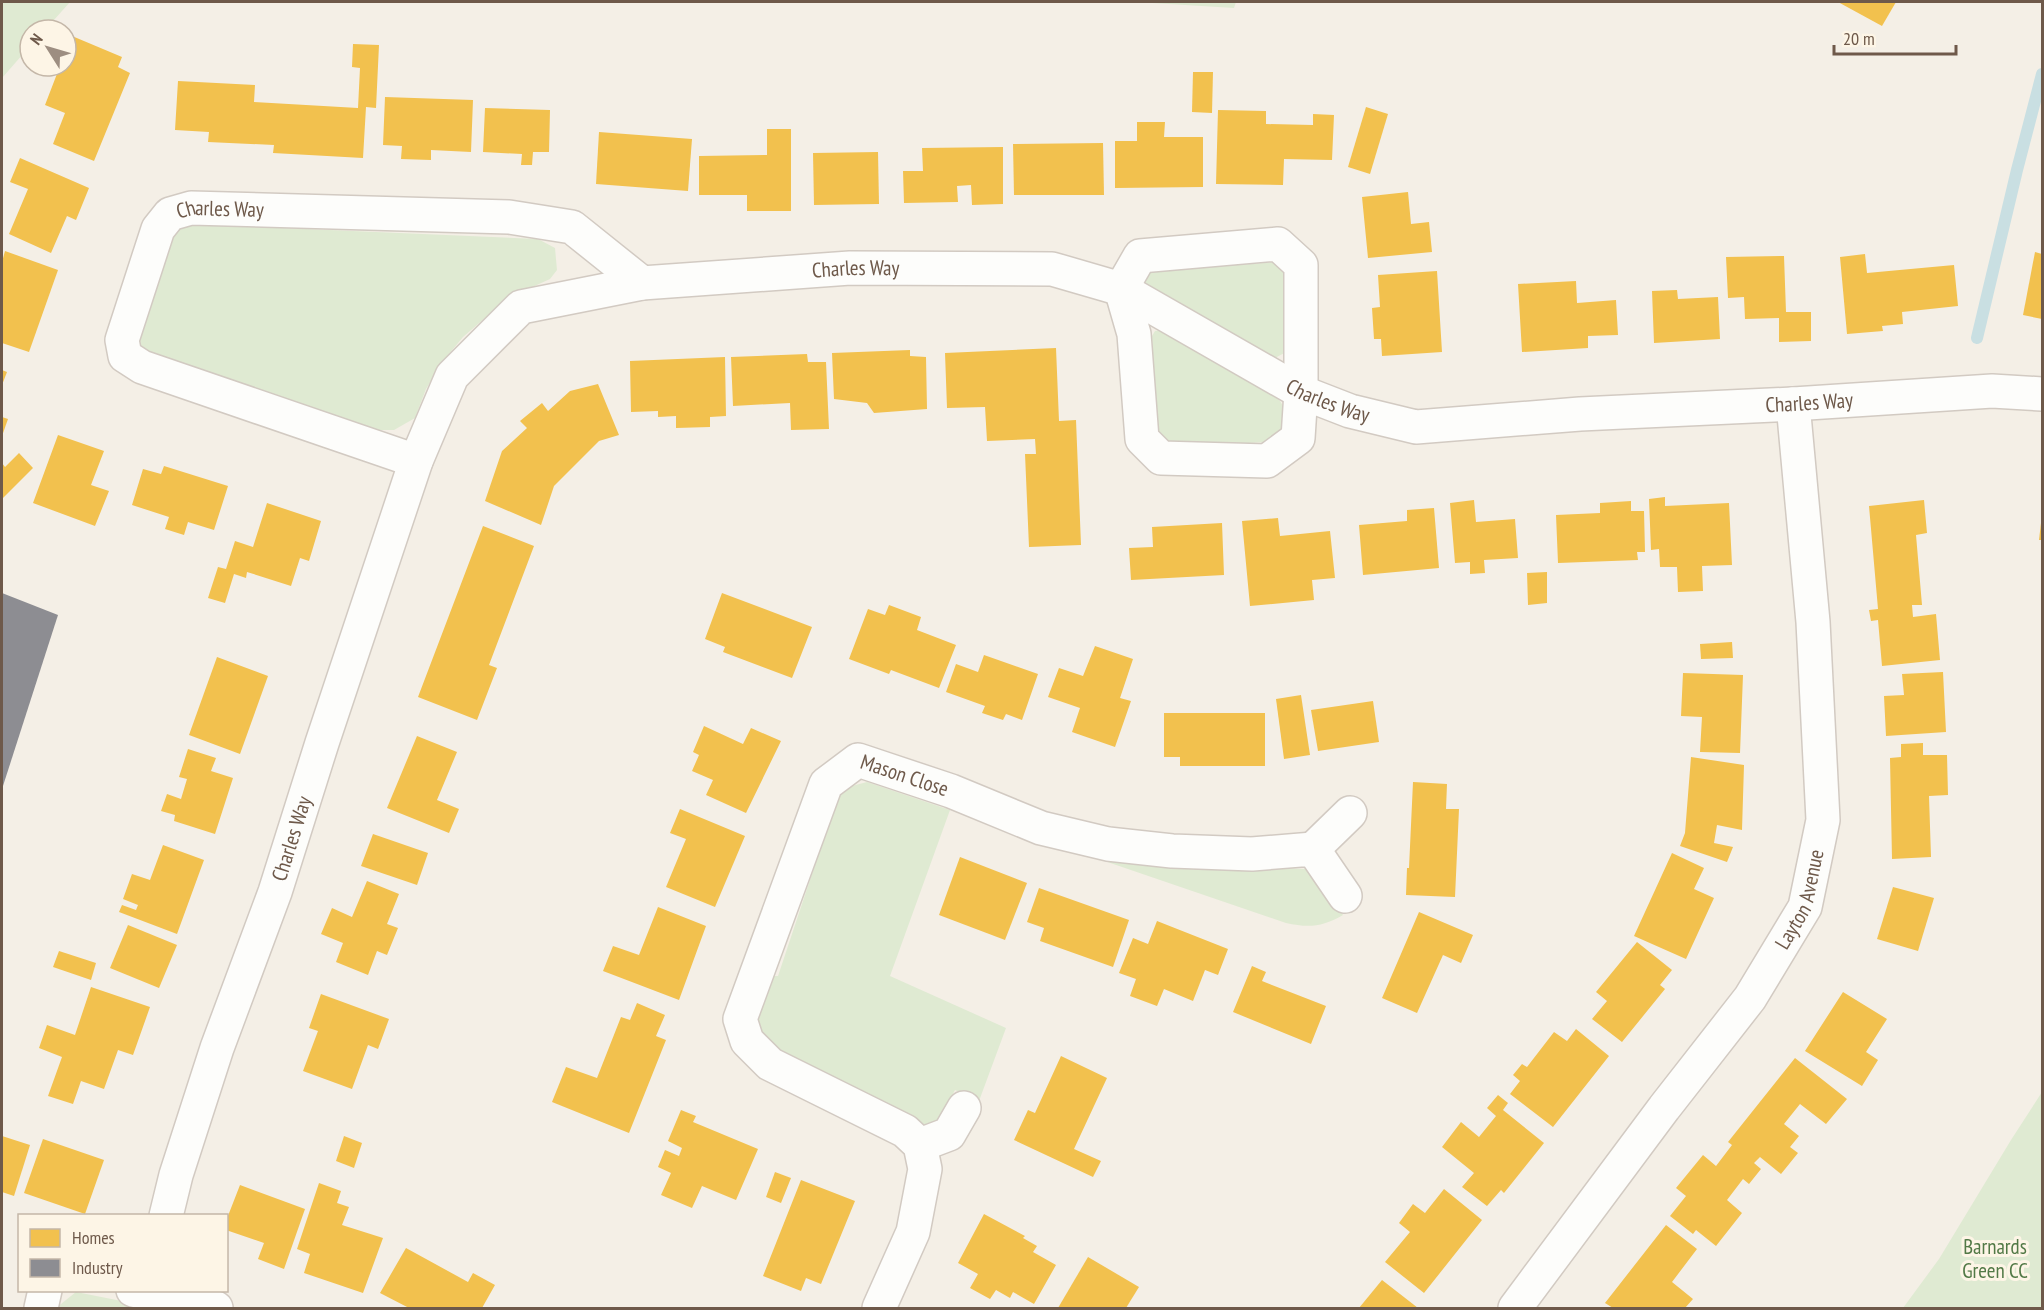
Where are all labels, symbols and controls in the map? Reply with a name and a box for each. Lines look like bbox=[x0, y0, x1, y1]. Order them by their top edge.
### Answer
north arrow bbox=[18, 18, 78, 78]
scale bar bbox=[1834, 18, 1956, 56]
text: 20 m bbox=[1843, 27, 1875, 50]
text: N bbox=[25, 30, 47, 48]
street label: Charles Way bbox=[173, 193, 264, 225]
street label: Charles Way bbox=[811, 254, 900, 284]
street label: Charles Way bbox=[1281, 372, 1372, 428]
street label: Charles Way bbox=[1765, 386, 1854, 418]
street label: Mason Close bbox=[857, 748, 952, 802]
street label: Charles Way bbox=[265, 793, 317, 884]
street label: Layton Avenue bbox=[1769, 847, 1830, 954]
legend bbox=[18, 1214, 228, 1292]
text: Homes bbox=[72, 1226, 115, 1249]
park label: Barnards Green CC bbox=[1962, 1233, 2028, 1284]
text: Industry bbox=[72, 1256, 123, 1279]

